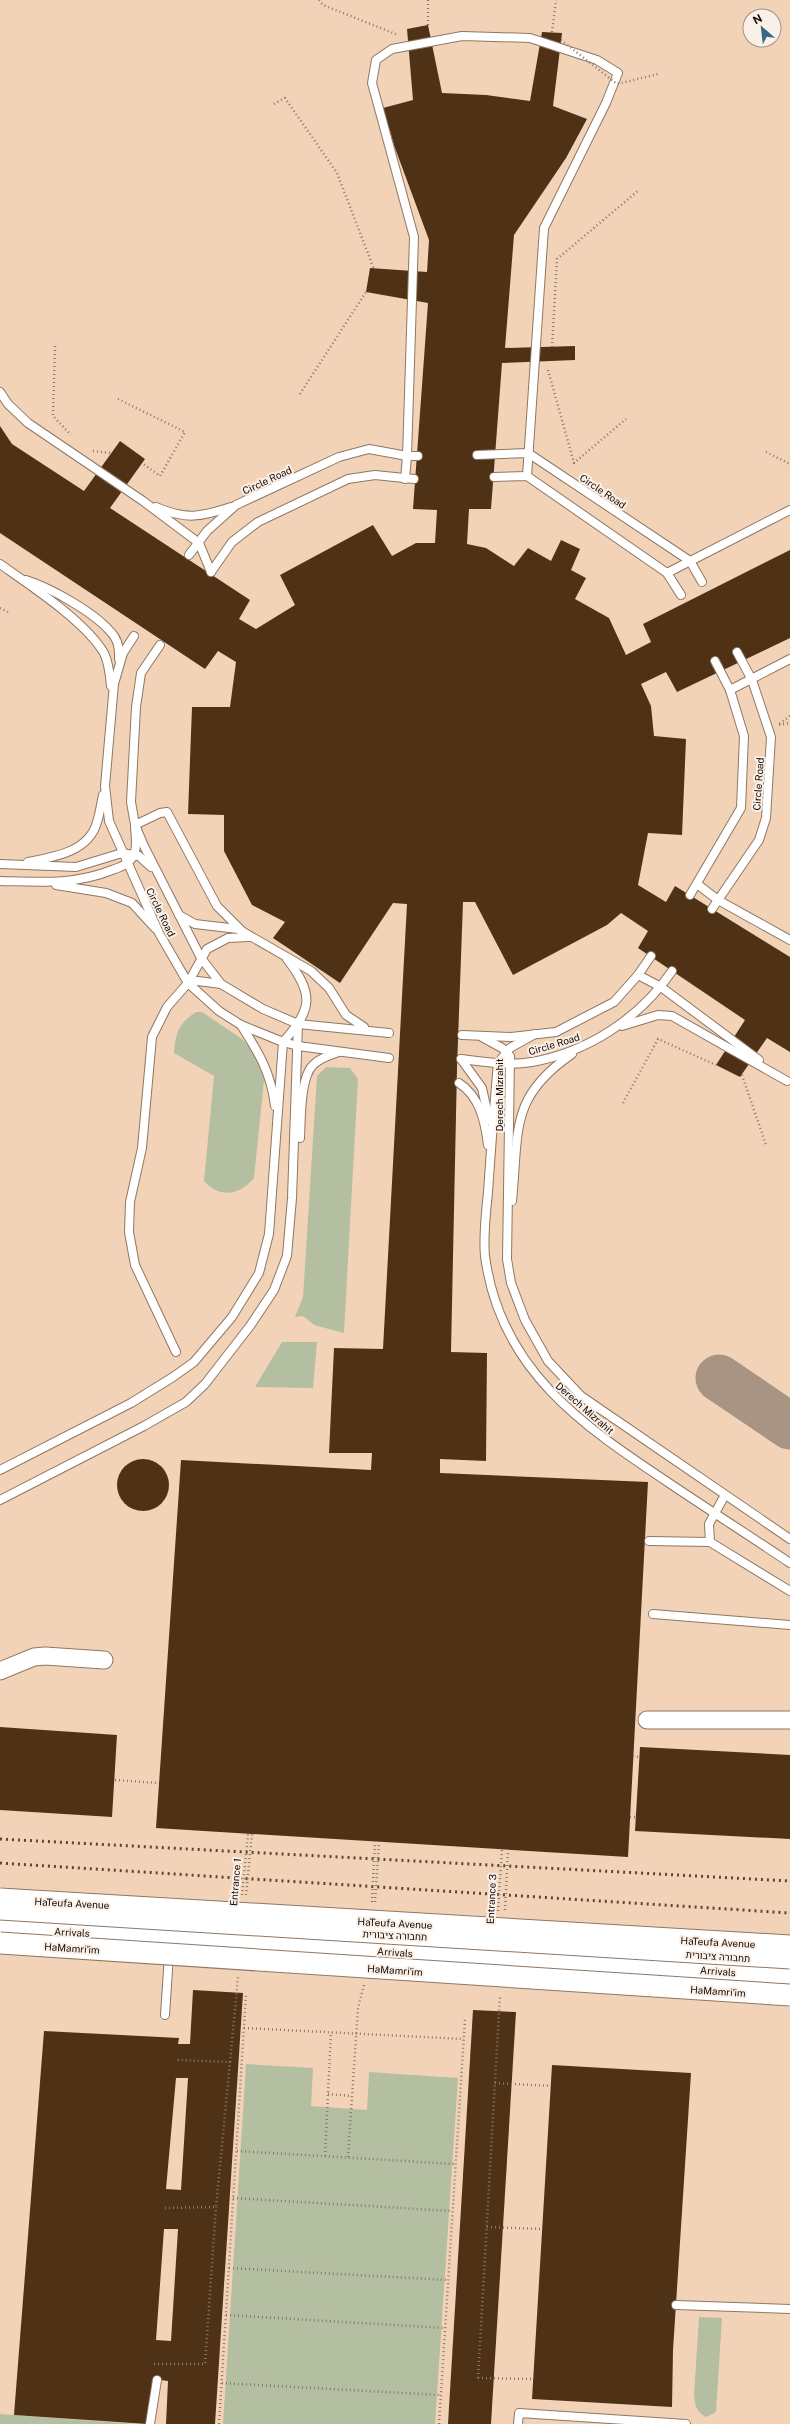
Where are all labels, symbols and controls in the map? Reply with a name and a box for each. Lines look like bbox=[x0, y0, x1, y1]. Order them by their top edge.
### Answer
north arrow bbox=[742, 8, 782, 48]
text: N bbox=[751, 12, 764, 26]
street label: Circle Road bbox=[240, 463, 294, 497]
street label: Circle Road bbox=[578, 471, 628, 511]
street label: Circle Road bbox=[750, 757, 766, 811]
street label: Circle Road bbox=[144, 885, 178, 939]
street label: Circle Road bbox=[527, 1030, 581, 1058]
street label: Derech Mizrahit bbox=[493, 1058, 505, 1132]
street label: Derech Mizrahit bbox=[553, 1379, 617, 1437]
street label: Entrance 1 bbox=[227, 1858, 243, 1906]
street label: Entrance 3 bbox=[484, 1874, 498, 1924]
street label: HaTeufa Avenue bbox=[34, 1895, 110, 1911]
street label: HaTeufa Avenue bbox=[357, 1915, 433, 1931]
street label: Arrivals bbox=[54, 1925, 90, 1939]
street label: תחבורה ציבורית bbox=[362, 1927, 428, 1943]
street label: HaTeufa Avenue bbox=[680, 1934, 756, 1950]
street label: HaMamri'im bbox=[44, 1940, 100, 1956]
street label: Arrivals bbox=[377, 1945, 413, 1959]
street label: תחבורה ציבורית bbox=[685, 1948, 751, 1964]
street label: HaMamri'im bbox=[367, 1962, 423, 1978]
street label: Arrivals bbox=[700, 1964, 736, 1978]
street label: HaMamri'im bbox=[690, 1983, 746, 1999]

